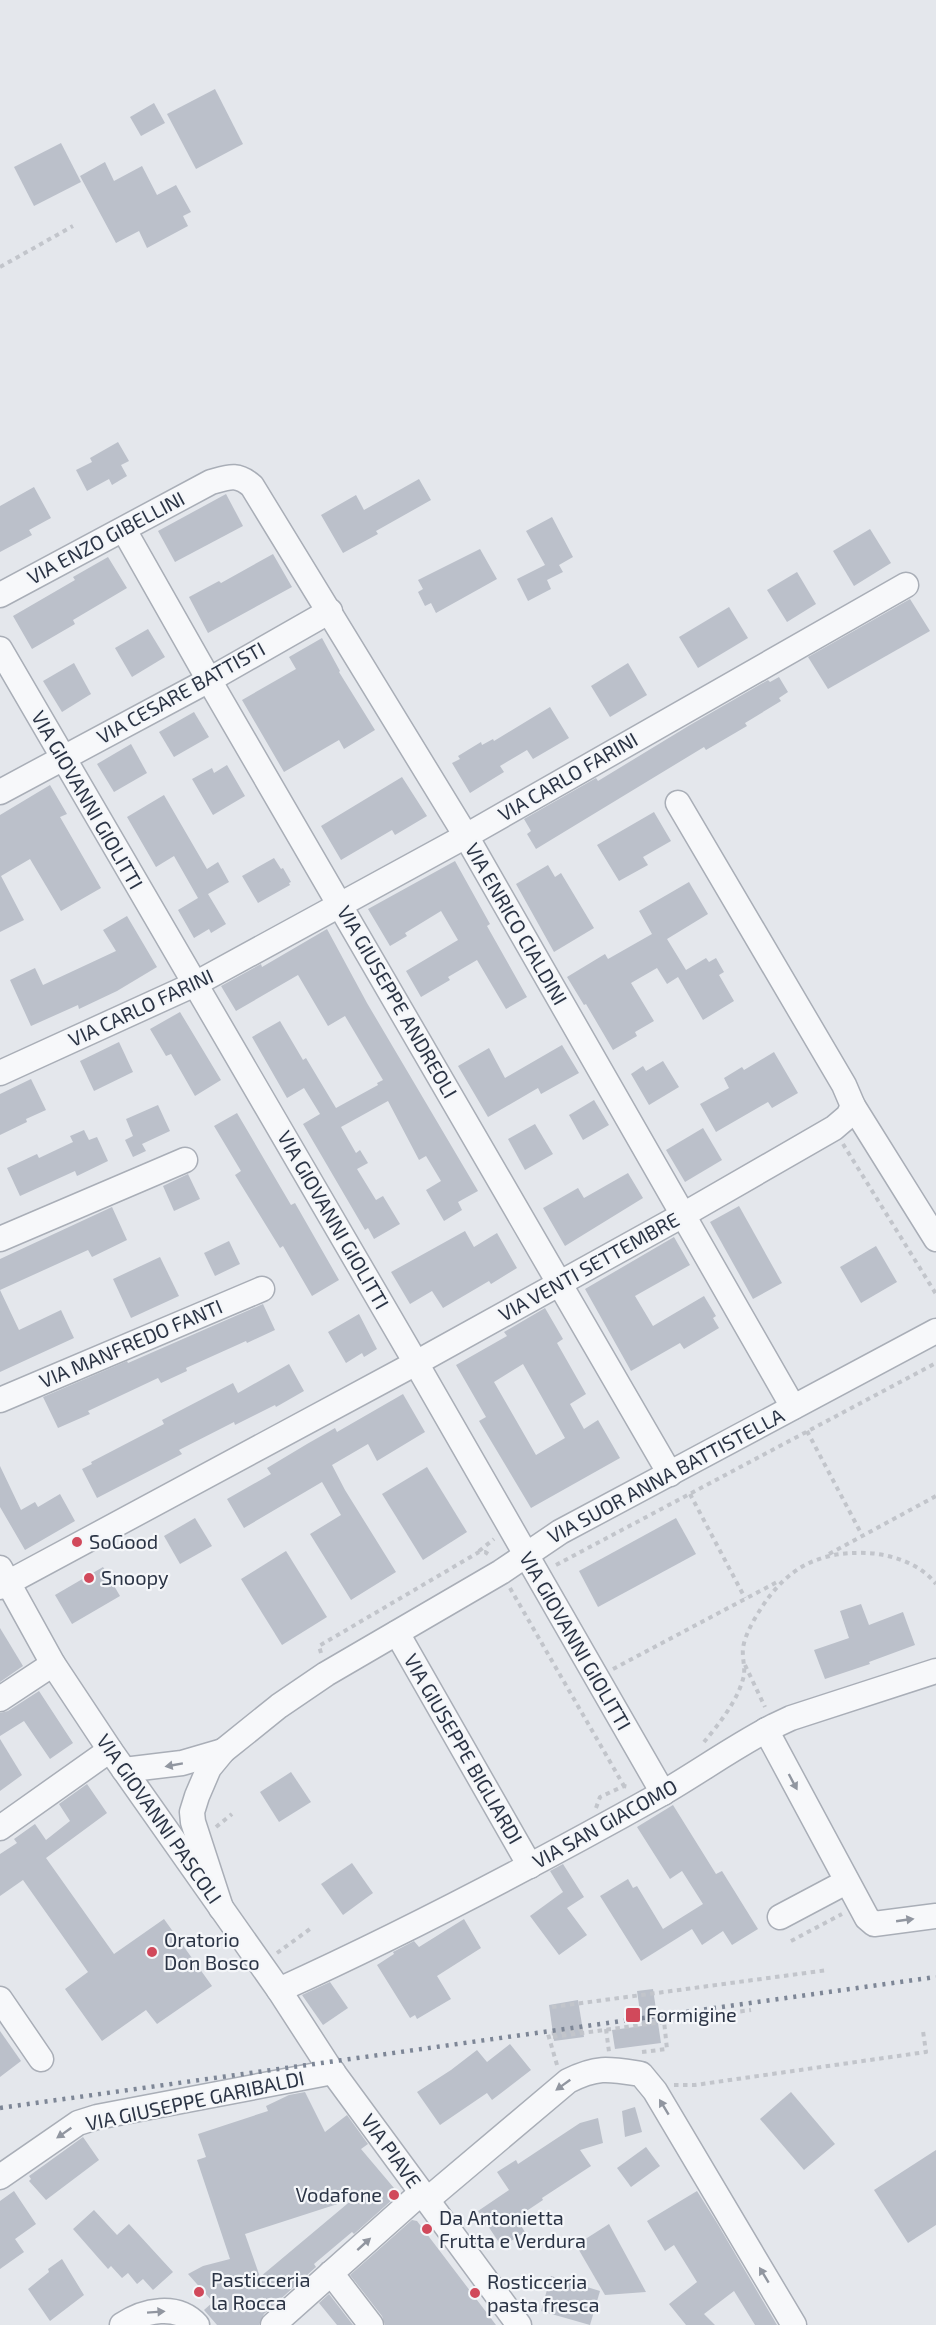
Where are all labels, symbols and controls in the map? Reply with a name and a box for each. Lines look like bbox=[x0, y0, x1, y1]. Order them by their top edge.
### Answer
street label: VIA ENZO GIBELLINI bbox=[23, 486, 188, 589]
street label: VIA CESARE BATTISTI bbox=[92, 636, 269, 748]
street label: VIA GIOVANNI GIOLITTI bbox=[27, 706, 149, 893]
street label: VIA CARLO FARINI bbox=[494, 727, 641, 826]
street label: VIA ENRICO CIALDINI bbox=[461, 838, 573, 1009]
street label: VIA GIUSEPPE ANDREOLI bbox=[333, 901, 463, 1102]
street label: VIA CARLO FARINI bbox=[64, 963, 217, 1051]
street label: VIA GIOVANNI GIOLITTI bbox=[273, 1126, 395, 1313]
street label: VIA VENTI SETTEMBRE bbox=[494, 1207, 683, 1326]
street label: VIA MANFREDO FANTI bbox=[35, 1294, 226, 1393]
street label: VIA SUOR ANNA BATTISTELLA bbox=[543, 1402, 788, 1548]
place label: SoGood bbox=[89, 1529, 158, 1553]
marker: SoGood bbox=[70, 1535, 84, 1549]
street label: VIA GIOVANNI GIOLITTI bbox=[515, 1547, 637, 1734]
place label: Snoopy bbox=[101, 1565, 169, 1589]
marker: Snoopy bbox=[82, 1571, 96, 1585]
street label: VIA GIUSEPPE BIGLIARDI bbox=[400, 1649, 528, 1848]
street label: VIA GIOVANNI PASCOLI bbox=[92, 1729, 227, 1908]
one-way arrow bbox=[165, 1761, 184, 1770]
street label: VIA SAN GIACOMO bbox=[528, 1773, 681, 1873]
one-way arrow bbox=[788, 1773, 798, 1790]
one-way arrow bbox=[895, 1916, 914, 1925]
place label: Oratorio Don Bosco bbox=[164, 1927, 260, 1974]
marker: Oratorio Don Bosco bbox=[145, 1945, 159, 1959]
place label: Formigine bbox=[646, 2002, 737, 2026]
marker: Formigine bbox=[624, 2006, 642, 2024]
street label: VIA GIUSEPPE GARIBALDI bbox=[83, 2065, 306, 2135]
one-way arrow bbox=[555, 2079, 571, 2091]
one-way arrow bbox=[659, 2099, 670, 2115]
street label: VIA PIAVE bbox=[357, 2109, 427, 2192]
one-way arrow bbox=[56, 2127, 72, 2139]
place label: Vodafone bbox=[296, 2182, 382, 2206]
marker: Vodafone bbox=[387, 2188, 401, 2202]
place label: Da Antonietta Frutta e Verdura bbox=[439, 2205, 586, 2252]
marker: Da Antonietta Frutta e Verdura bbox=[420, 2222, 434, 2236]
one-way arrow bbox=[356, 2237, 371, 2251]
place label: Pasticceria la Rocca bbox=[211, 2267, 310, 2314]
one-way arrow bbox=[759, 2267, 770, 2283]
place label: Rosticceria pasta fresca bbox=[487, 2269, 600, 2316]
marker: Pasticceria la Rocca bbox=[192, 2285, 206, 2299]
marker: Rosticceria pasta fresca bbox=[468, 2286, 482, 2300]
one-way arrow bbox=[147, 2307, 166, 2317]

